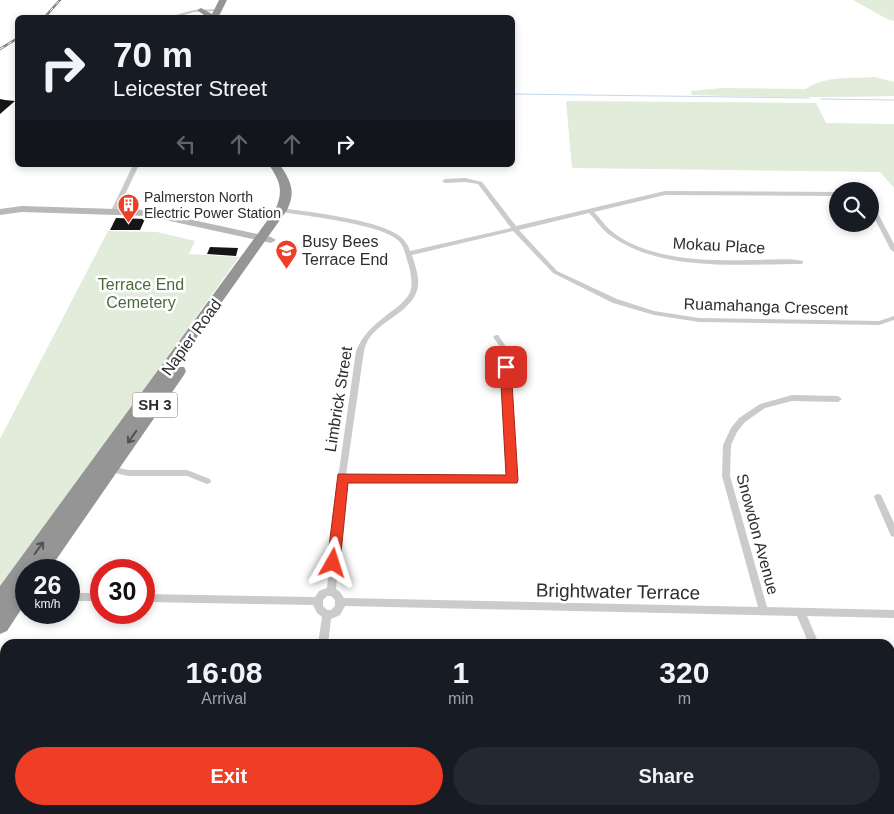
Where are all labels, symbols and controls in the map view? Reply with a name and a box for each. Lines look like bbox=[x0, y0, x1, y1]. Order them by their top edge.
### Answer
icon: right bbox=[30, 35, 95, 100]
text: 70 m bbox=[113, 35, 193, 74]
text: Leicester Street bbox=[113, 76, 267, 101]
icon: left bbox=[172, 130, 200, 158]
icon: ahead bbox=[225, 130, 253, 158]
icon: ahead bbox=[278, 130, 306, 158]
icon: right bbox=[331, 130, 359, 158]
map controls bbox=[829, 182, 879, 232]
button: search bbox=[829, 182, 879, 232]
place label: Palmerston North Electric Power Station bbox=[144, 189, 281, 221]
building icon: Palmerston North Electric Power Station bbox=[116, 193, 140, 224]
place label: Busy Bees Terrace End bbox=[302, 233, 388, 268]
street label: Mokau Place bbox=[672, 235, 766, 256]
school or university icon: Busy Bees Terrace End bbox=[274, 238, 298, 269]
park label: Terrace End Cemetery bbox=[98, 276, 184, 311]
street label: Ruamahanga Crescent bbox=[683, 295, 849, 318]
street label: Napier Road bbox=[158, 296, 225, 379]
street label: Limbrick Street bbox=[322, 345, 355, 453]
pin bbox=[485, 346, 527, 388]
icon: arrive bbox=[492, 353, 520, 381]
road number: SH 3 bbox=[132, 392, 178, 418]
one-way arrow bbox=[127, 430, 137, 444]
street label: Snowdon Avenue bbox=[733, 472, 782, 596]
position arrow bbox=[306, 536, 358, 588]
one-way arrow bbox=[34, 541, 44, 555]
speed limit sign: 30 bbox=[90, 559, 155, 624]
text: 26 bbox=[34, 571, 61, 599]
street label: Brightwater Terrace bbox=[536, 580, 700, 603]
text: km/h bbox=[34, 597, 61, 611]
text: 16:08 bbox=[186, 656, 262, 689]
text: 1 bbox=[452, 656, 469, 689]
text: 320 bbox=[659, 656, 709, 689]
text: Arrival bbox=[201, 690, 247, 707]
text: min bbox=[448, 690, 474, 707]
text: m bbox=[678, 690, 691, 707]
button: Exit bbox=[15, 747, 443, 805]
button: Share bbox=[453, 747, 880, 805]

